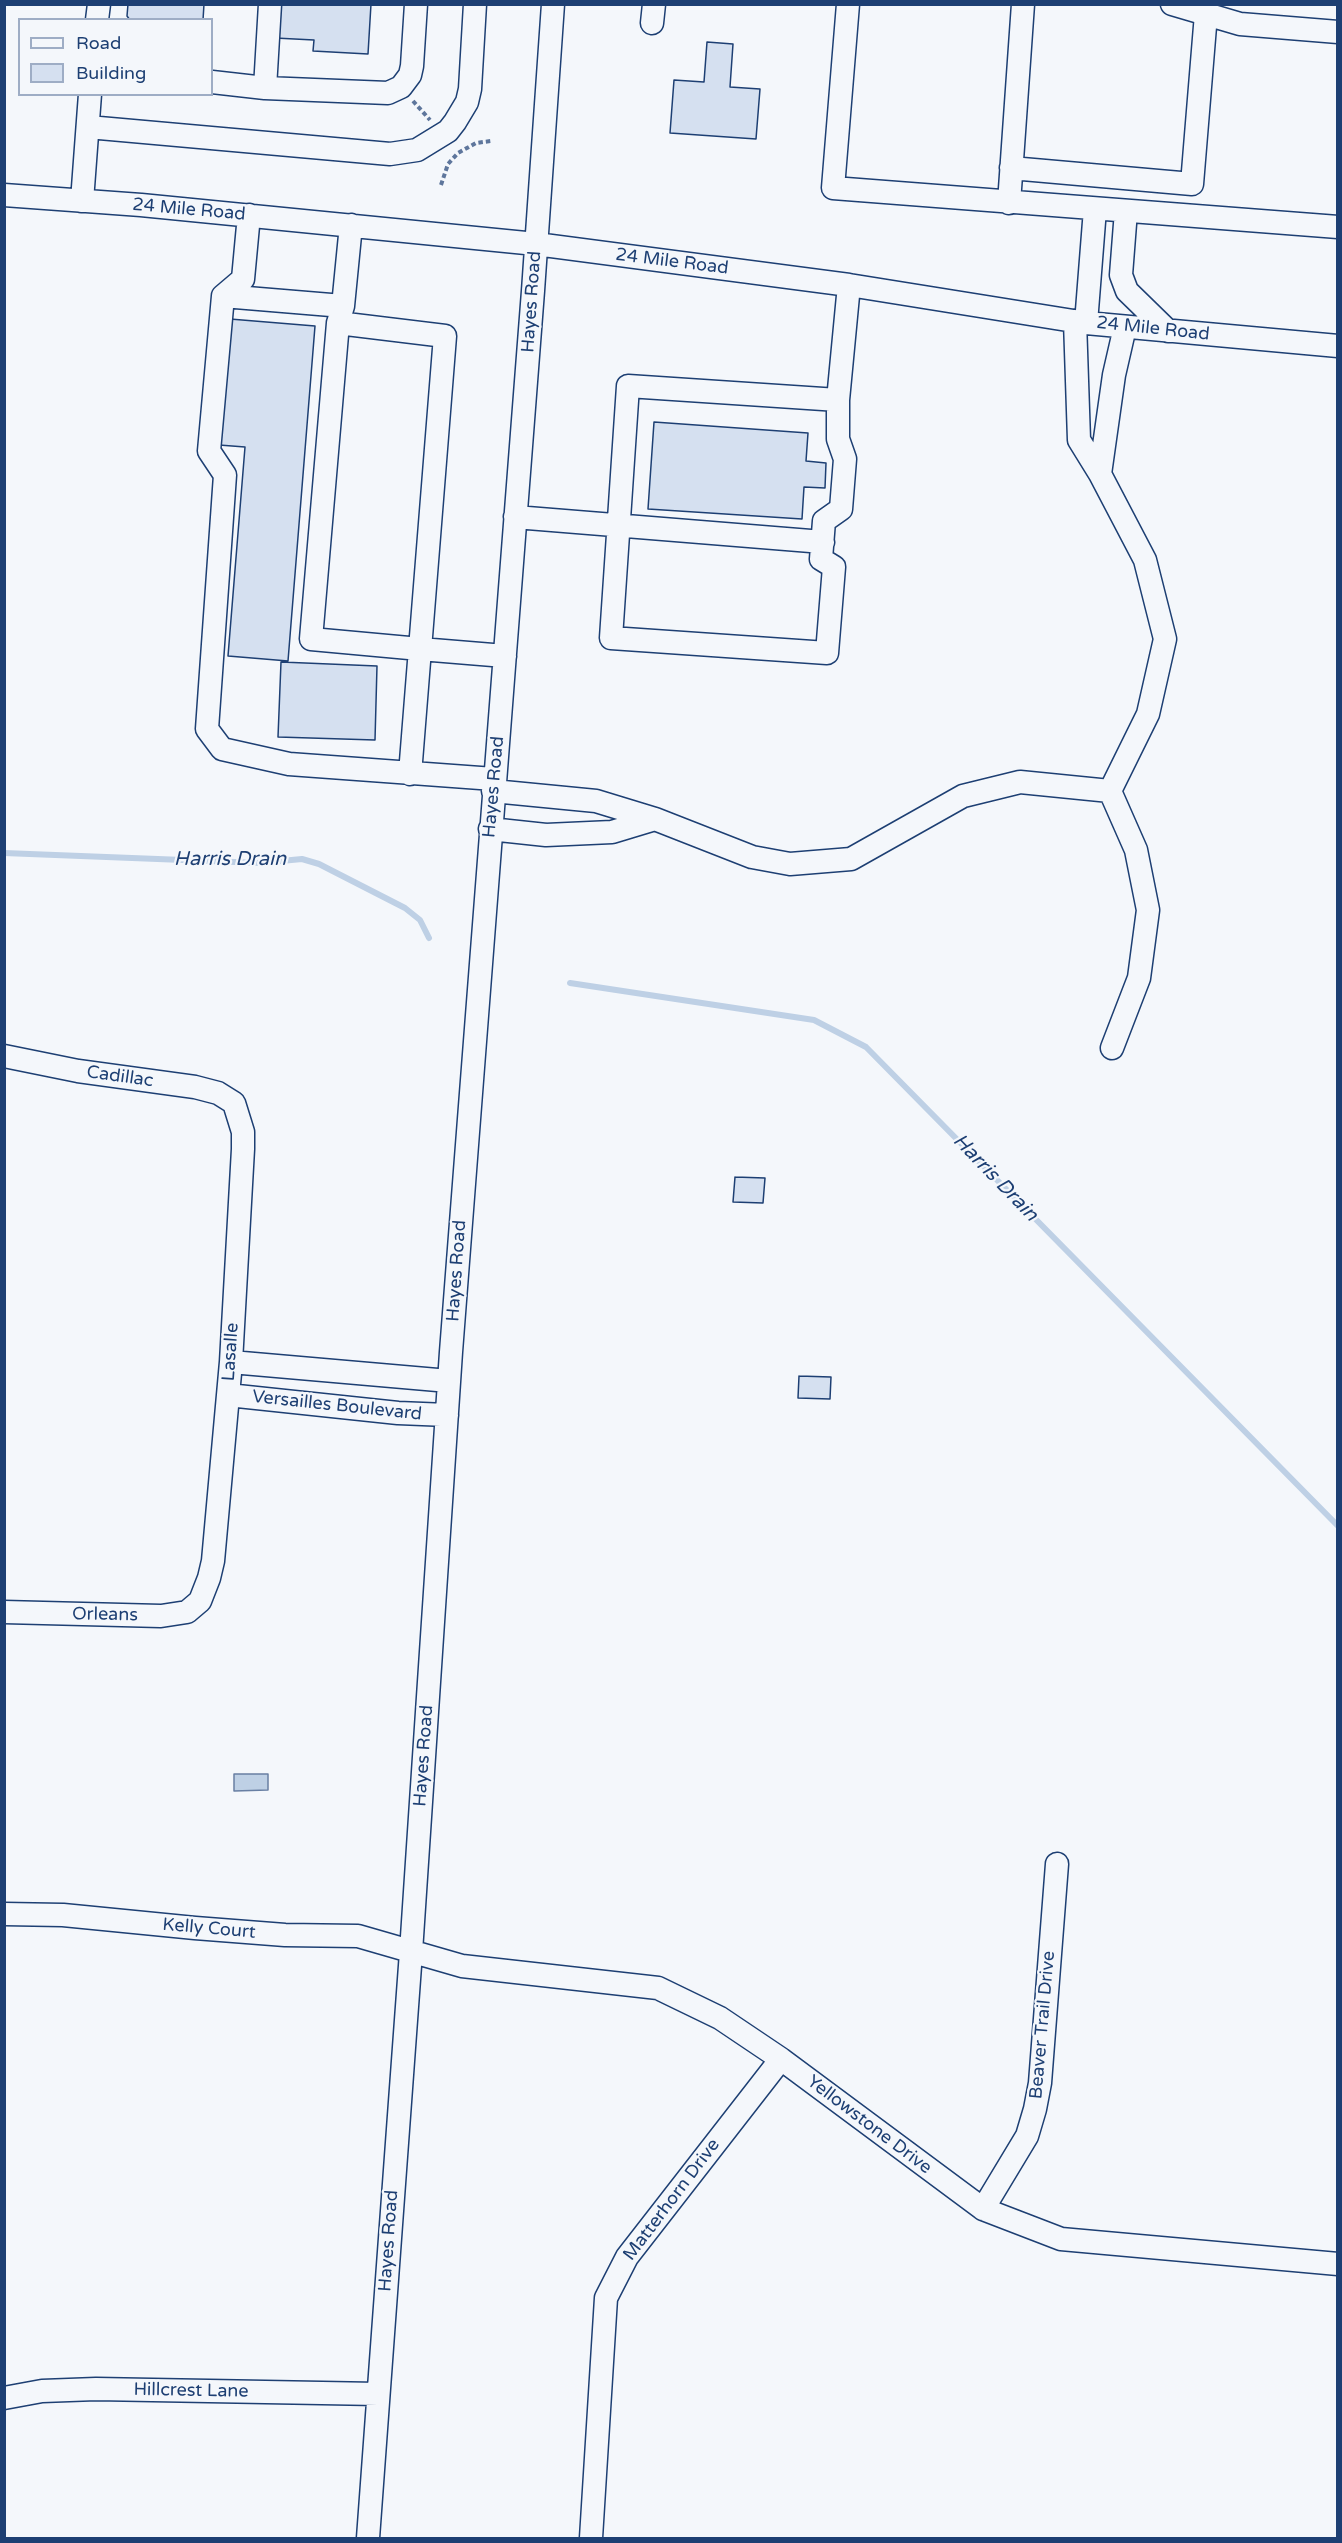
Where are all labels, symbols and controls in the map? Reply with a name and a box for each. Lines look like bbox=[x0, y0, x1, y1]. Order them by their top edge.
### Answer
legend bbox=[18, 18, 213, 96]
text: Road bbox=[76, 32, 121, 54]
text: Building bbox=[76, 62, 146, 84]
street label: 24 Mile Road bbox=[131, 194, 247, 226]
street label: 24 Mile Road bbox=[614, 244, 730, 280]
street label: Hayes Road bbox=[518, 250, 546, 354]
street label: 24 Mile Road bbox=[1095, 312, 1211, 346]
street label: Hayes Road bbox=[479, 735, 509, 839]
water label: Harris Drain bbox=[174, 848, 286, 872]
street label: Cadillac bbox=[85, 1062, 155, 1092]
water label: Harris Drain bbox=[947, 1129, 1043, 1227]
street label: Hayes Road bbox=[443, 1219, 471, 1323]
street label: Lasalle bbox=[218, 1322, 244, 1382]
street label: Versailles Boulevard bbox=[251, 1386, 423, 1426]
street label: Orleans bbox=[72, 1604, 138, 1626]
street label: Hayes Road bbox=[410, 1704, 438, 1808]
street label: Kelly Court bbox=[162, 1914, 256, 1944]
street label: Beaver Trail Drive bbox=[1026, 1950, 1060, 2100]
street label: Yellowstone Drive bbox=[802, 2071, 936, 2179]
street label: Matterhorn Drive bbox=[619, 2135, 725, 2265]
street label: Hayes Road bbox=[375, 2189, 403, 2293]
street label: Hillcrest Lane bbox=[133, 2379, 249, 2403]

